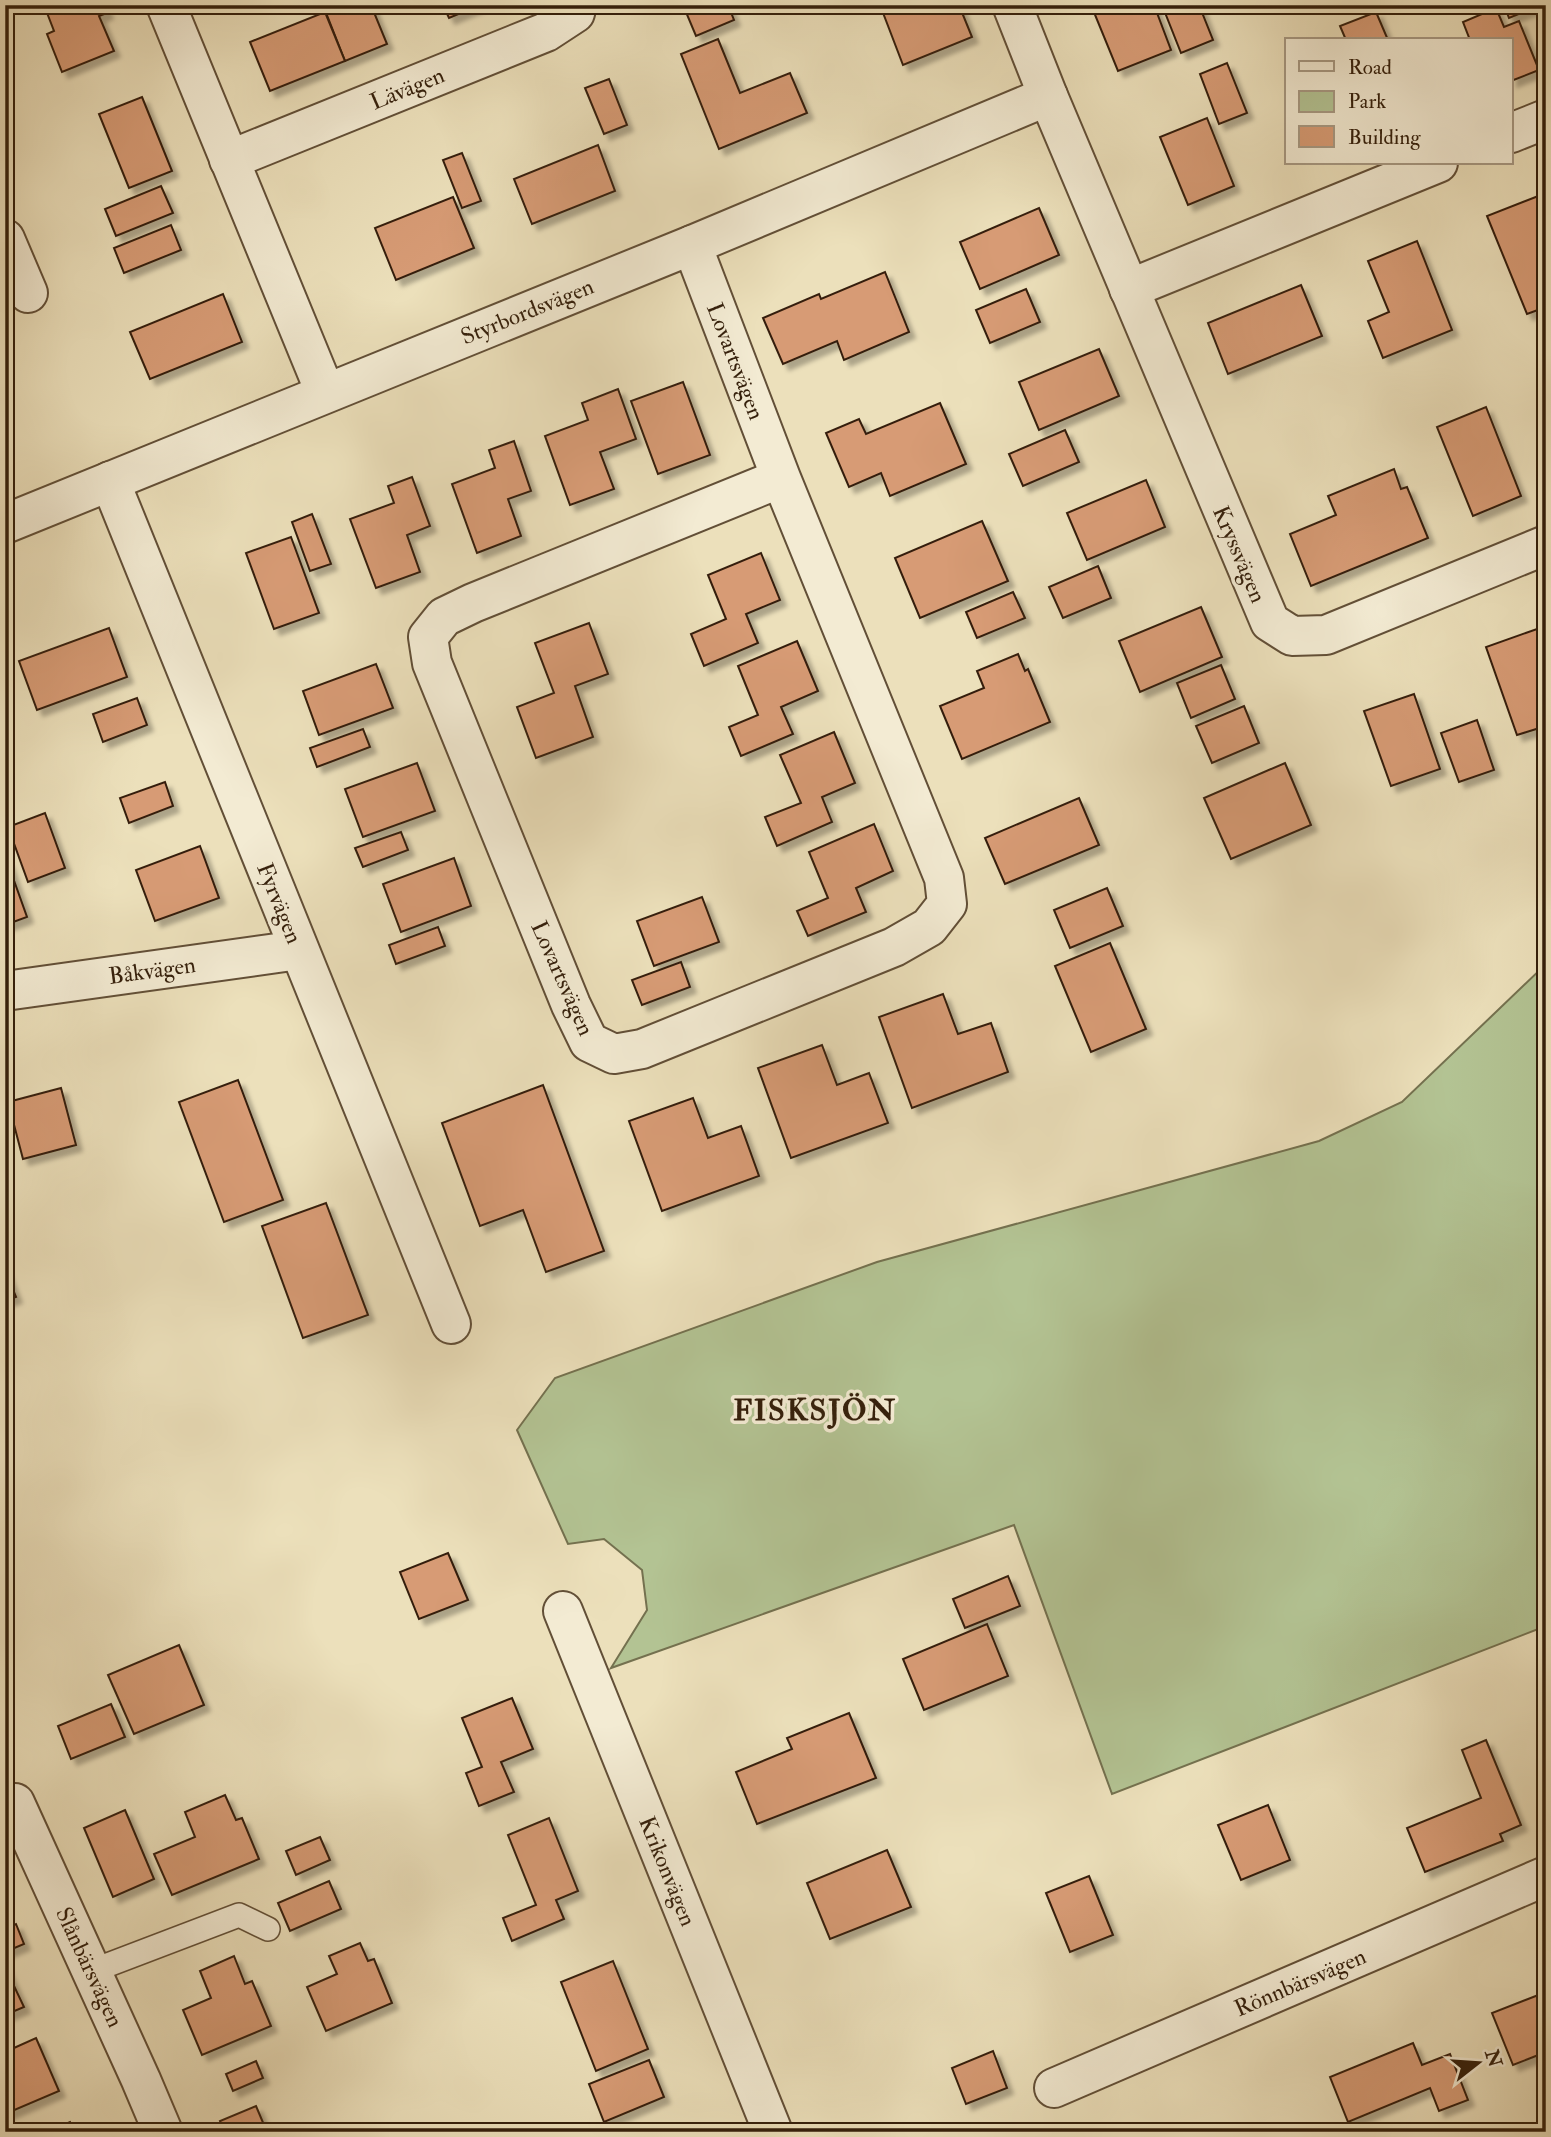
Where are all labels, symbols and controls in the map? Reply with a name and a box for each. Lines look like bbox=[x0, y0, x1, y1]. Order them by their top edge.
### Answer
legend bbox=[1285, 38, 1512, 164]
text: Road bbox=[1348, 54, 1393, 81]
street label: Lävägen bbox=[366, 60, 449, 116]
text: Park bbox=[1348, 88, 1386, 115]
text: Building bbox=[1348, 124, 1421, 151]
street label: Styrbordsvägen bbox=[456, 272, 598, 351]
street label: Lovartsvägen bbox=[700, 299, 771, 424]
street label: Kryssvägen bbox=[1206, 501, 1273, 607]
street label: Fyrvägen bbox=[250, 858, 309, 948]
street label: Lovartsvägen bbox=[524, 916, 601, 1040]
street label: Båkvägen bbox=[107, 950, 198, 991]
district label: FISKSJÖN bbox=[733, 1392, 897, 1429]
street label: Krikonvägen bbox=[632, 1812, 703, 1931]
street label: Slånbärsvägen bbox=[49, 1903, 130, 2032]
street label: Rönnbärsvägen bbox=[1230, 1942, 1371, 2023]
north arrow bbox=[1442, 2028, 1512, 2098]
text: N bbox=[1479, 2046, 1508, 2071]

